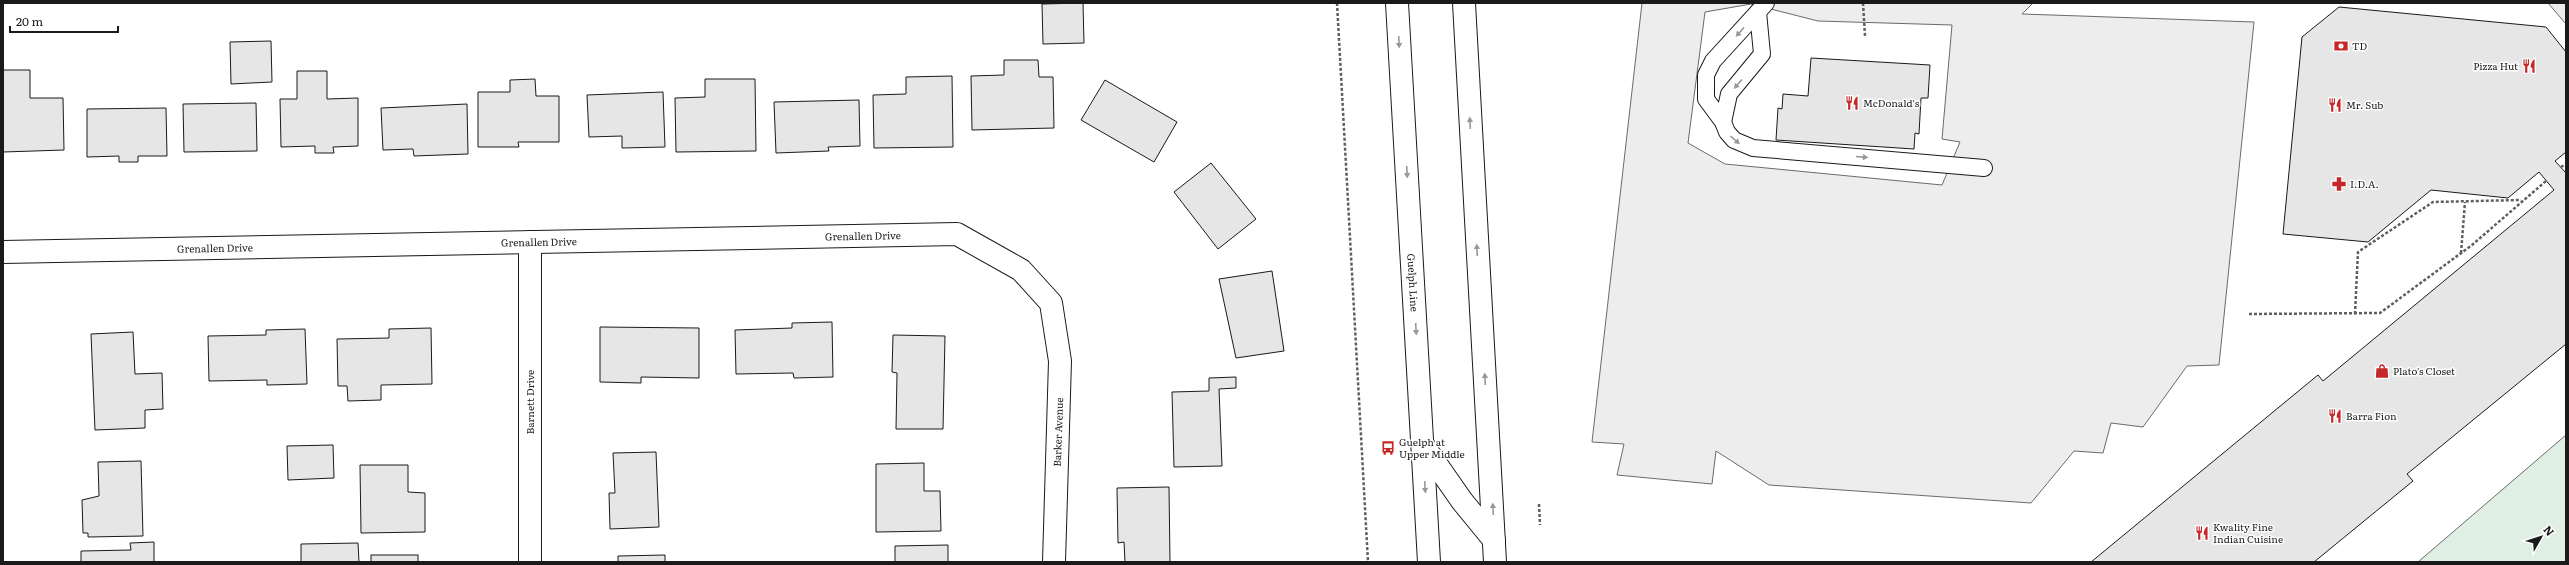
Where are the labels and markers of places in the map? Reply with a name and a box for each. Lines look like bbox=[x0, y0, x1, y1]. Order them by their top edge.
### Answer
bank icon: TD bbox=[2333, 38, 2349, 54]
place label: TD bbox=[2352, 38, 2367, 53]
place label: Pizza Hut bbox=[2473, 58, 2518, 73]
restaurant icon: Pizza Hut bbox=[2521, 58, 2537, 74]
restaurant icon: McDonald's bbox=[1844, 95, 1860, 111]
place label: McDonald's bbox=[1863, 95, 1920, 110]
restaurant icon: Mr. Sub bbox=[2327, 97, 2343, 113]
place label: Mr. Sub bbox=[2346, 97, 2383, 112]
pharmacy icon: I.D.A. bbox=[2331, 176, 2347, 192]
place label: I.D.A. bbox=[2350, 176, 2379, 191]
shop icon: Plato's Closet bbox=[2374, 363, 2390, 379]
place label: Plato's Closet bbox=[2393, 363, 2455, 378]
restaurant icon: Barra Fion bbox=[2327, 408, 2343, 424]
place label: Barra Fion bbox=[2346, 408, 2397, 423]
place label: Guelph at Upper Middle bbox=[1399, 434, 1465, 461]
bus stop icon: Guelph at Upper Middle bbox=[1380, 440, 1396, 456]
place label: Kwality Fine Indian Cuisine bbox=[2213, 519, 2283, 546]
restaurant icon: Kwality Fine Indian Cuisine bbox=[2194, 525, 2210, 541]

